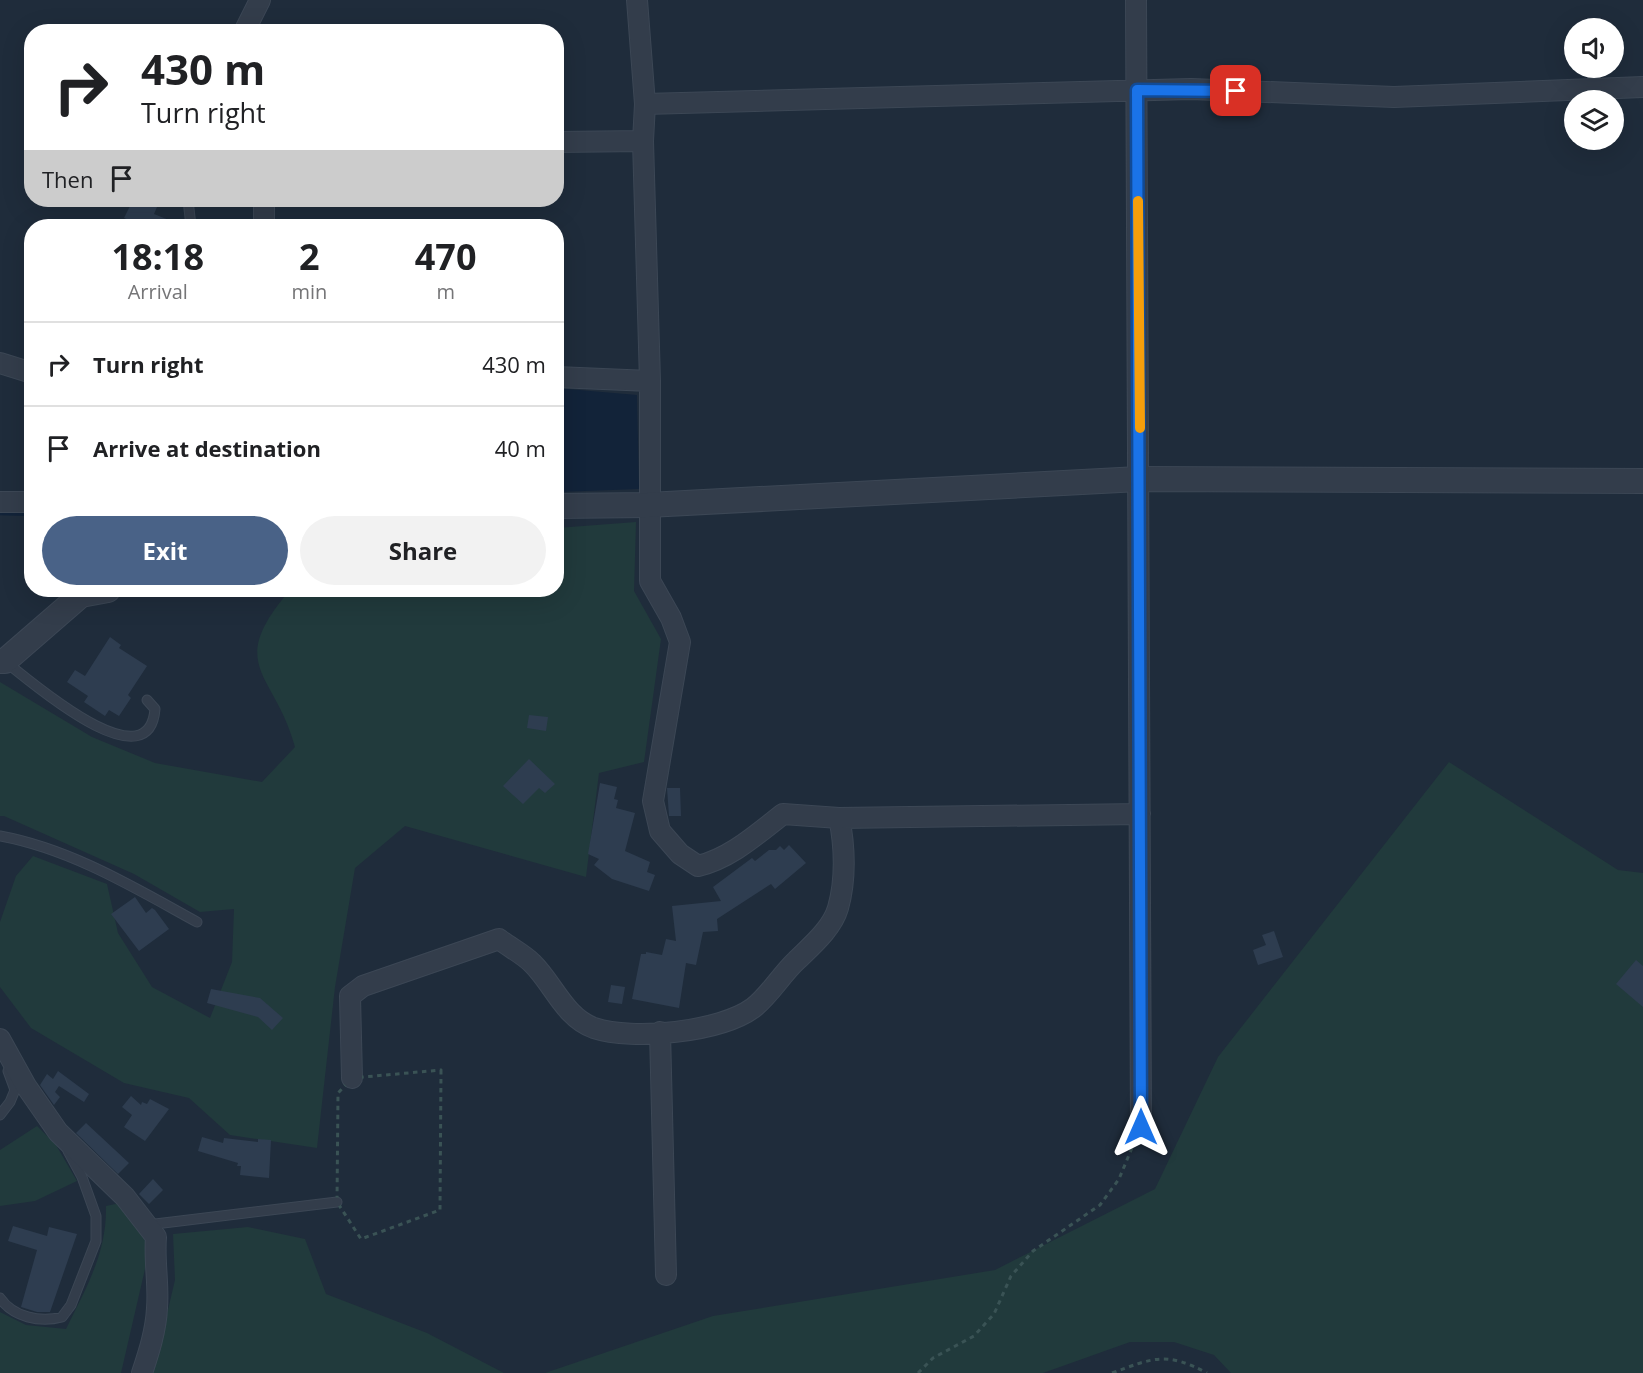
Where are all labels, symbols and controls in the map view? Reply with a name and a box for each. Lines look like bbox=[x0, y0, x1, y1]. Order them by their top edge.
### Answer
map controls bbox=[1564, 18, 1624, 150]
button: sound bbox=[1564, 18, 1624, 78]
text: 430 m bbox=[141, 40, 265, 97]
icon: right bbox=[42, 48, 120, 126]
pin bbox=[1210, 65, 1261, 116]
icon: arrive bbox=[1219, 74, 1252, 107]
button: layers bbox=[1564, 90, 1624, 150]
text: Turn right bbox=[141, 94, 266, 131]
icon: arrive bbox=[105, 162, 138, 195]
text: Then bbox=[42, 164, 93, 194]
text: 18:18 bbox=[111, 232, 204, 281]
text: 2 bbox=[299, 232, 320, 281]
text: 470 bbox=[415, 232, 477, 281]
text: Arrival bbox=[128, 278, 188, 305]
text: min bbox=[291, 278, 327, 305]
text: m bbox=[436, 278, 455, 305]
icon: right bbox=[42, 348, 75, 381]
text: Turn right bbox=[93, 349, 204, 379]
text: 430 m bbox=[482, 349, 546, 379]
icon: arrive bbox=[42, 432, 75, 465]
text: Arrive at destination bbox=[93, 433, 321, 463]
text: 40 m bbox=[495, 433, 546, 463]
button: Exit bbox=[42, 516, 288, 585]
button: Share bbox=[300, 516, 546, 585]
position arrow bbox=[1109, 1095, 1173, 1159]

